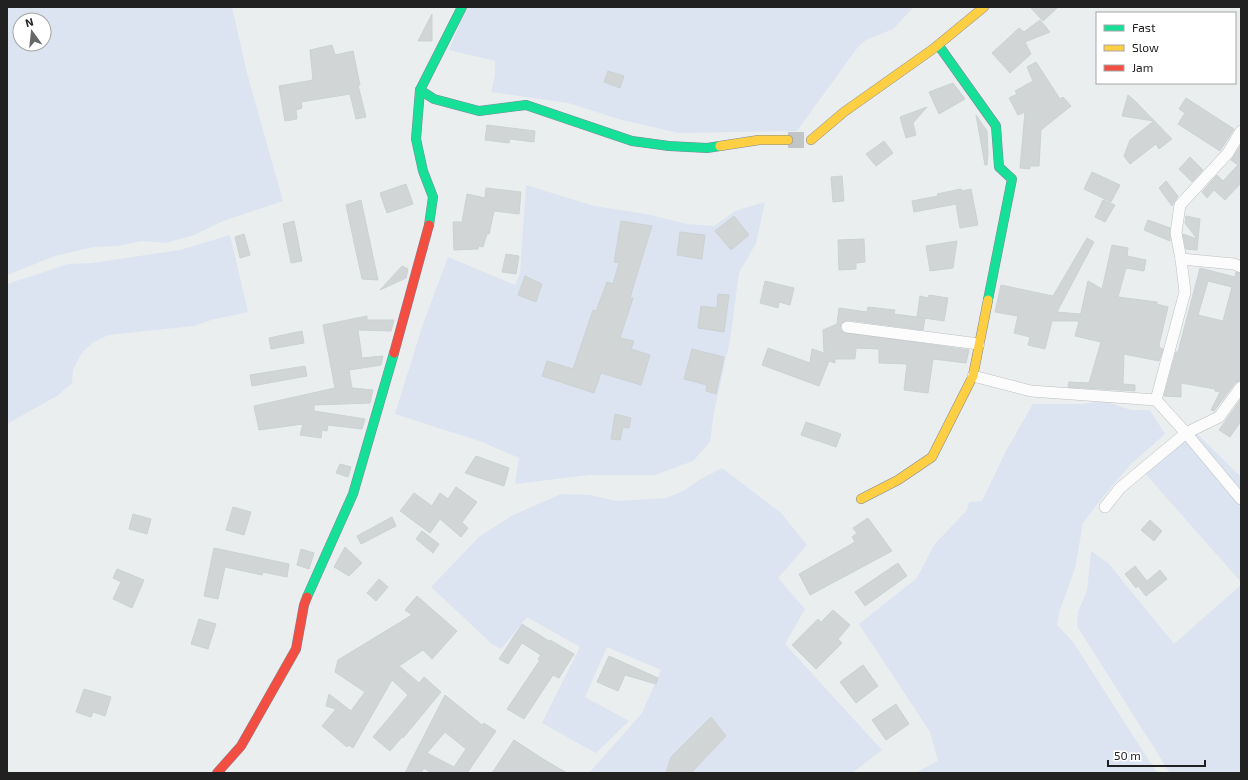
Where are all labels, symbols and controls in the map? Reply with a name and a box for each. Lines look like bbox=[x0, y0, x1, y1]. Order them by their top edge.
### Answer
north arrow bbox=[12, 12, 52, 52]
legend bbox=[1096, 12, 1236, 84]
text: N bbox=[24, 15, 35, 29]
text: Fast bbox=[1132, 20, 1156, 34]
text: Slow bbox=[1132, 40, 1159, 54]
text: Jam bbox=[1132, 60, 1153, 74]
scale bar bbox=[1108, 742, 1205, 768]
text: 50 m bbox=[1114, 748, 1141, 762]

